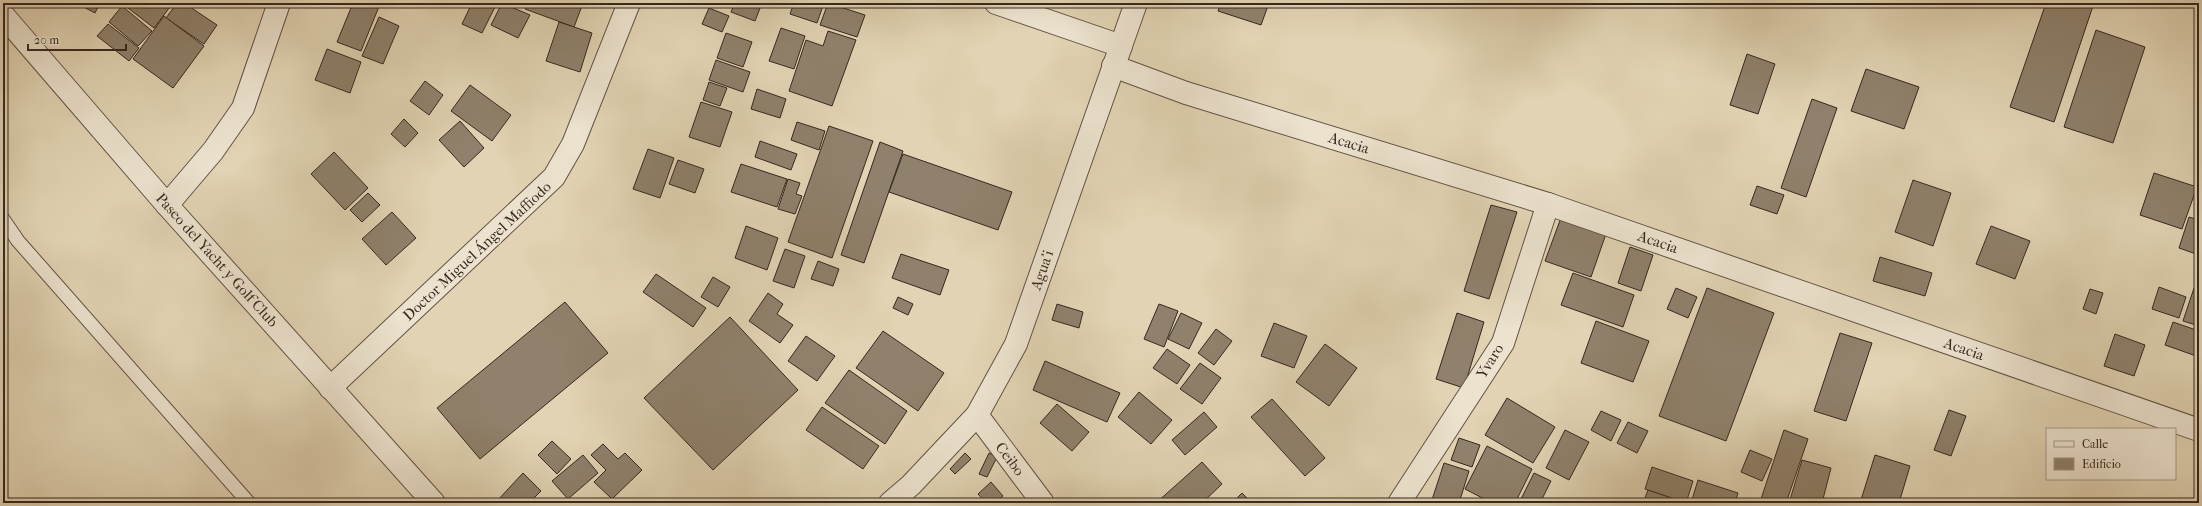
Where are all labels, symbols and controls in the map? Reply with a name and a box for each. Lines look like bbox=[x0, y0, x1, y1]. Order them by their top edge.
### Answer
scale bar bbox=[28, 26, 126, 52]
text: 20 m bbox=[34, 33, 59, 47]
street label: Acacia bbox=[1326, 128, 1372, 158]
street label: Doctor Miguel Ángel Maffiodo bbox=[399, 177, 555, 324]
street label: Paseo del Yacht y Golf Club bbox=[152, 189, 282, 331]
street label: Acacia bbox=[1635, 226, 1681, 258]
street label: Agua'i bbox=[1026, 247, 1057, 293]
street label: Acacia bbox=[1941, 333, 1987, 365]
street label: Yvaro bbox=[1472, 340, 1508, 382]
legend bbox=[2046, 428, 2176, 480]
text: Calle bbox=[2082, 437, 2108, 451]
street label: Ceibo bbox=[992, 439, 1029, 480]
text: Edificio bbox=[2082, 457, 2121, 471]

